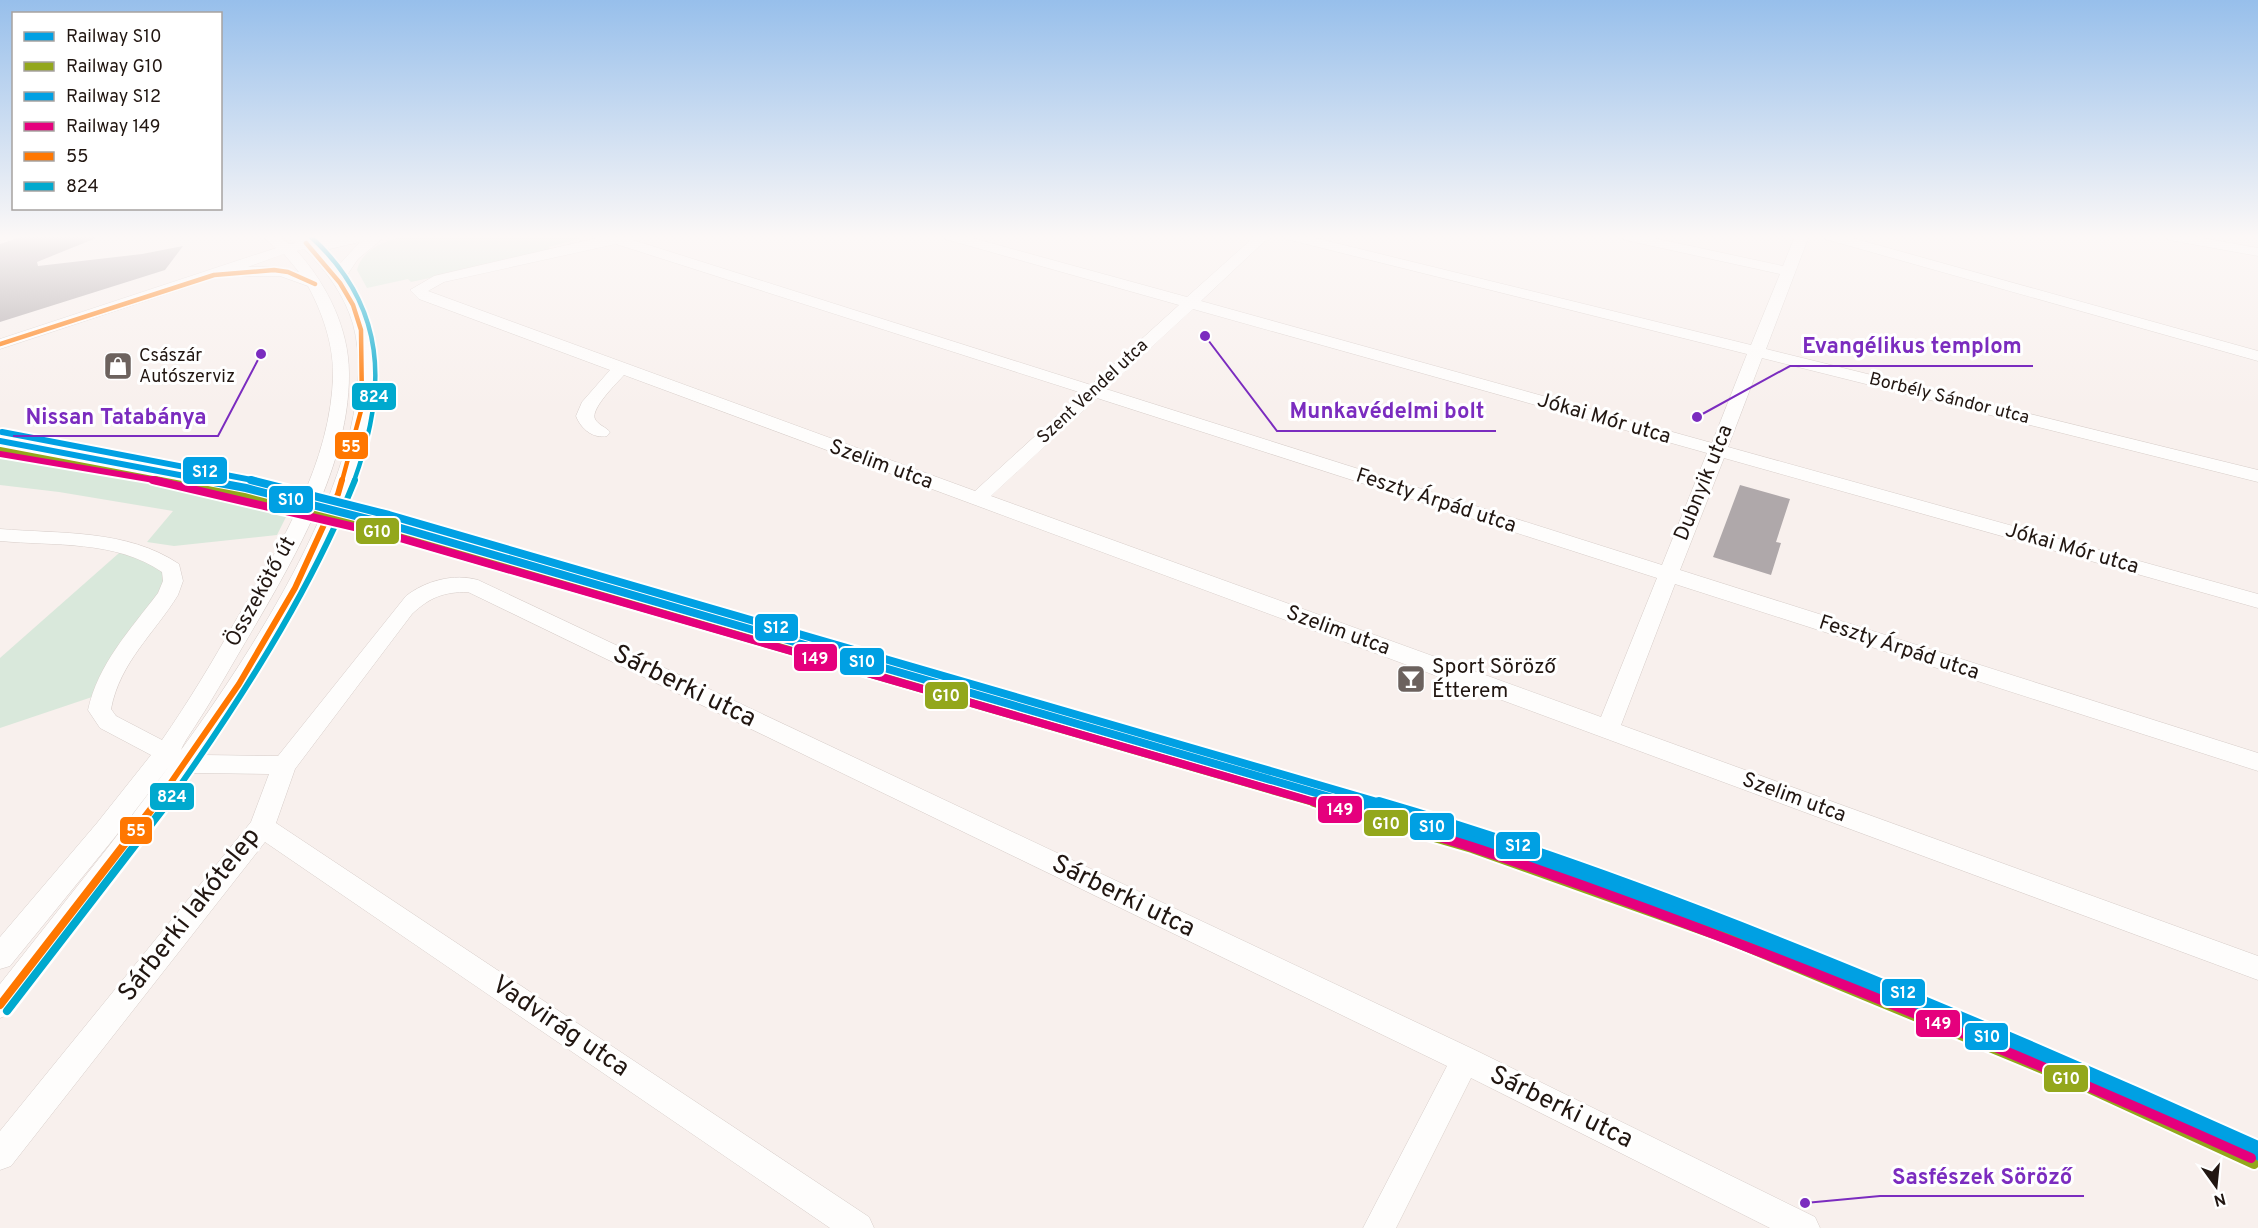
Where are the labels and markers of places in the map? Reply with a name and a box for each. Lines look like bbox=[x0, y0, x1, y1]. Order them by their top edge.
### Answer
callout: Evangélikus templom bbox=[1790, 326, 2033, 366]
place label: Császár Autószerviz bbox=[139, 345, 235, 389]
shop icon: Császár Autószerviz bbox=[102, 350, 134, 382]
callout: Munkavédelmi bolt bbox=[1277, 391, 1496, 431]
callout: Nissan Tatabánya bbox=[13, 396, 218, 436]
place label: Sport Söröző Étterem bbox=[1432, 654, 1557, 705]
bar icon: Sport Söröző Étterem bbox=[1395, 663, 1427, 695]
callout: Sasfészek Söröző bbox=[1880, 1156, 2084, 1196]

